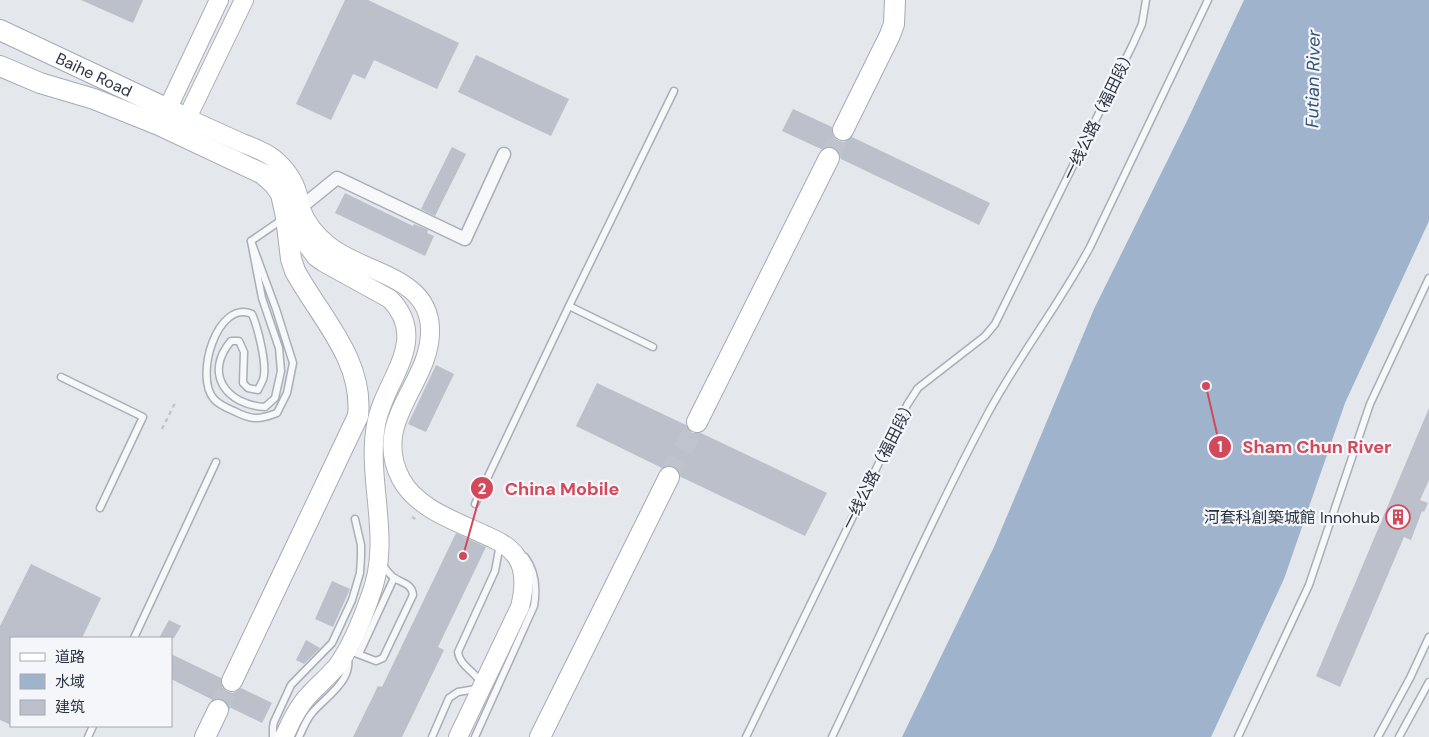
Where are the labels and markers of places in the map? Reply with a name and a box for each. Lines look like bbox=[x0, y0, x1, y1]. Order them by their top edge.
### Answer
callout: Sham Chun River bbox=[1208, 430, 1401, 463]
callout: China Mobile bbox=[469, 472, 629, 505]
building icon: 河套科創築城館 Innohub bbox=[1385, 504, 1411, 530]
place label: 河套科創築城館 Innohub bbox=[1204, 507, 1380, 528]

